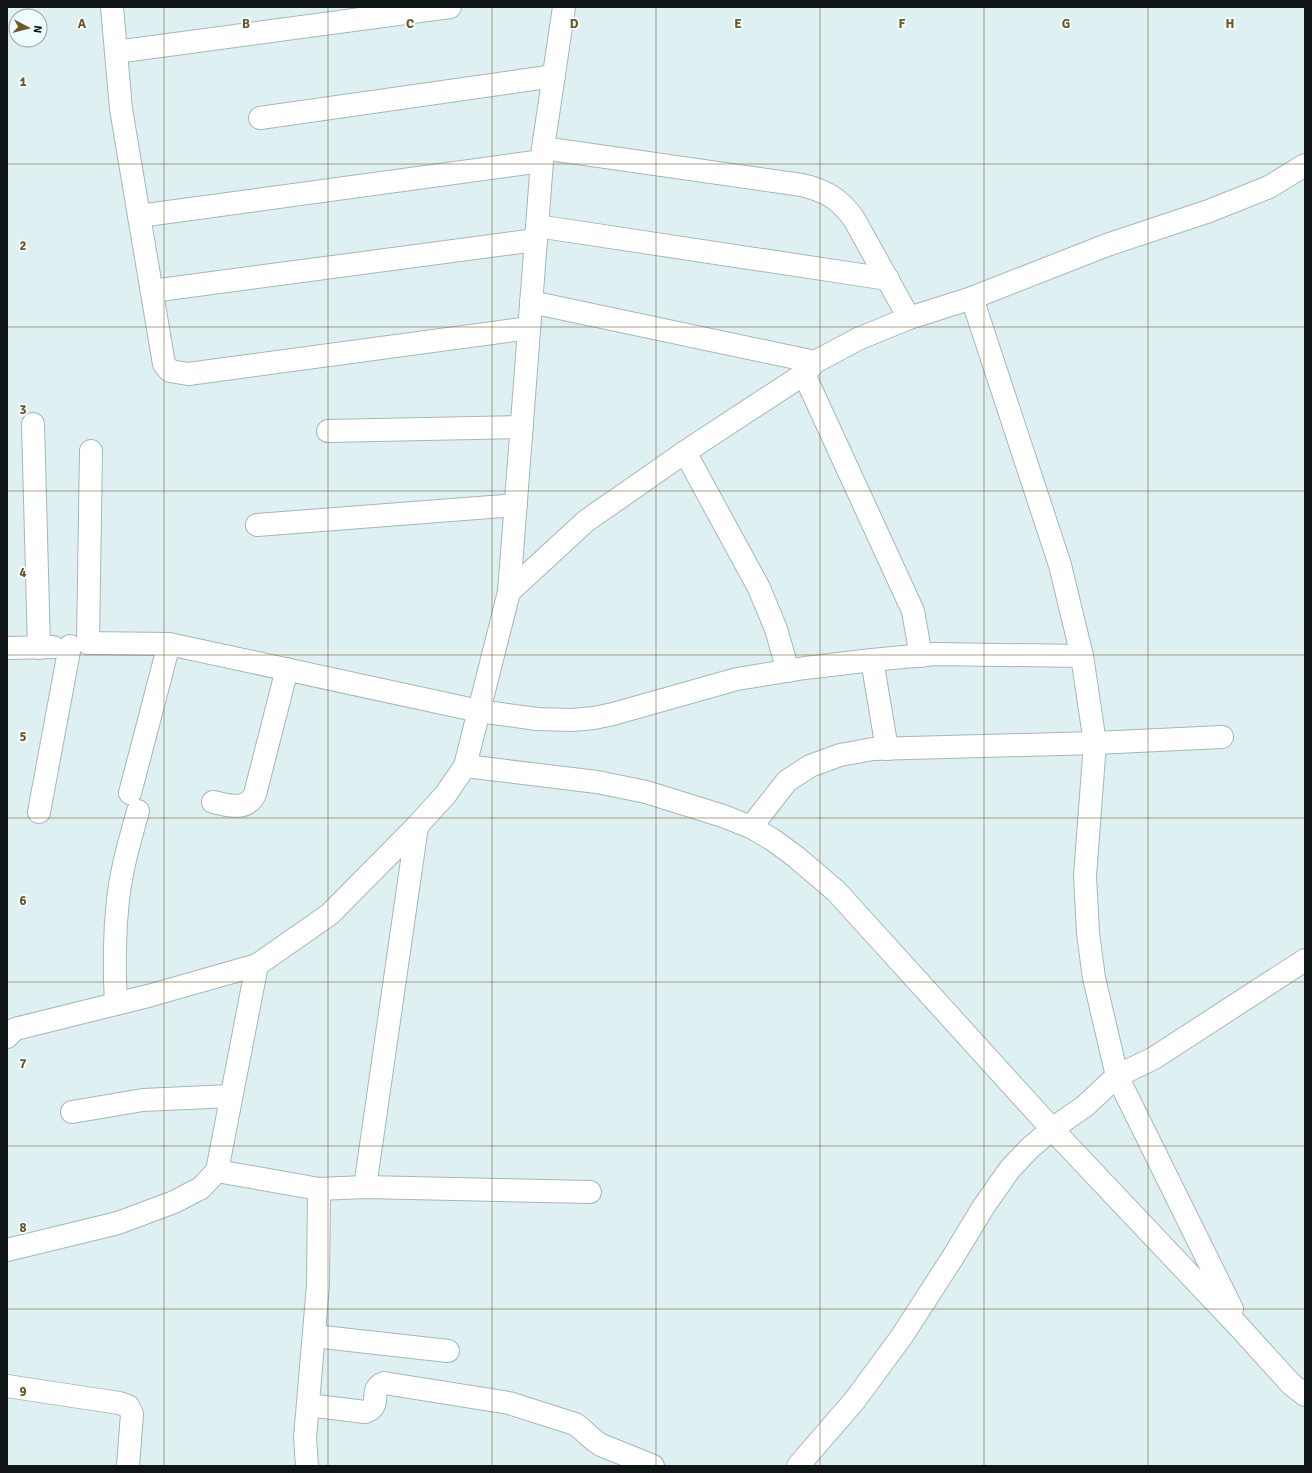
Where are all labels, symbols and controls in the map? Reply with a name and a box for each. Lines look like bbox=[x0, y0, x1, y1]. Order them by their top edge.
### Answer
north arrow bbox=[8, 8, 48, 48]
text: A bbox=[78, 16, 87, 32]
text: B bbox=[242, 16, 250, 32]
text: C bbox=[406, 16, 414, 32]
text: D bbox=[570, 16, 579, 32]
text: E bbox=[734, 16, 742, 32]
text: F bbox=[899, 16, 906, 32]
text: G bbox=[1062, 16, 1070, 32]
text: H bbox=[1226, 16, 1234, 32]
text: N bbox=[31, 25, 44, 34]
text: 1 bbox=[19, 74, 27, 90]
text: 2 bbox=[19, 238, 27, 254]
text: 3 bbox=[19, 402, 27, 418]
text: 4 bbox=[19, 565, 27, 581]
text: 5 bbox=[19, 729, 27, 745]
text: 6 bbox=[19, 893, 27, 909]
text: 7 bbox=[19, 1056, 27, 1072]
text: 8 bbox=[19, 1220, 27, 1236]
text: 9 bbox=[19, 1384, 27, 1400]

